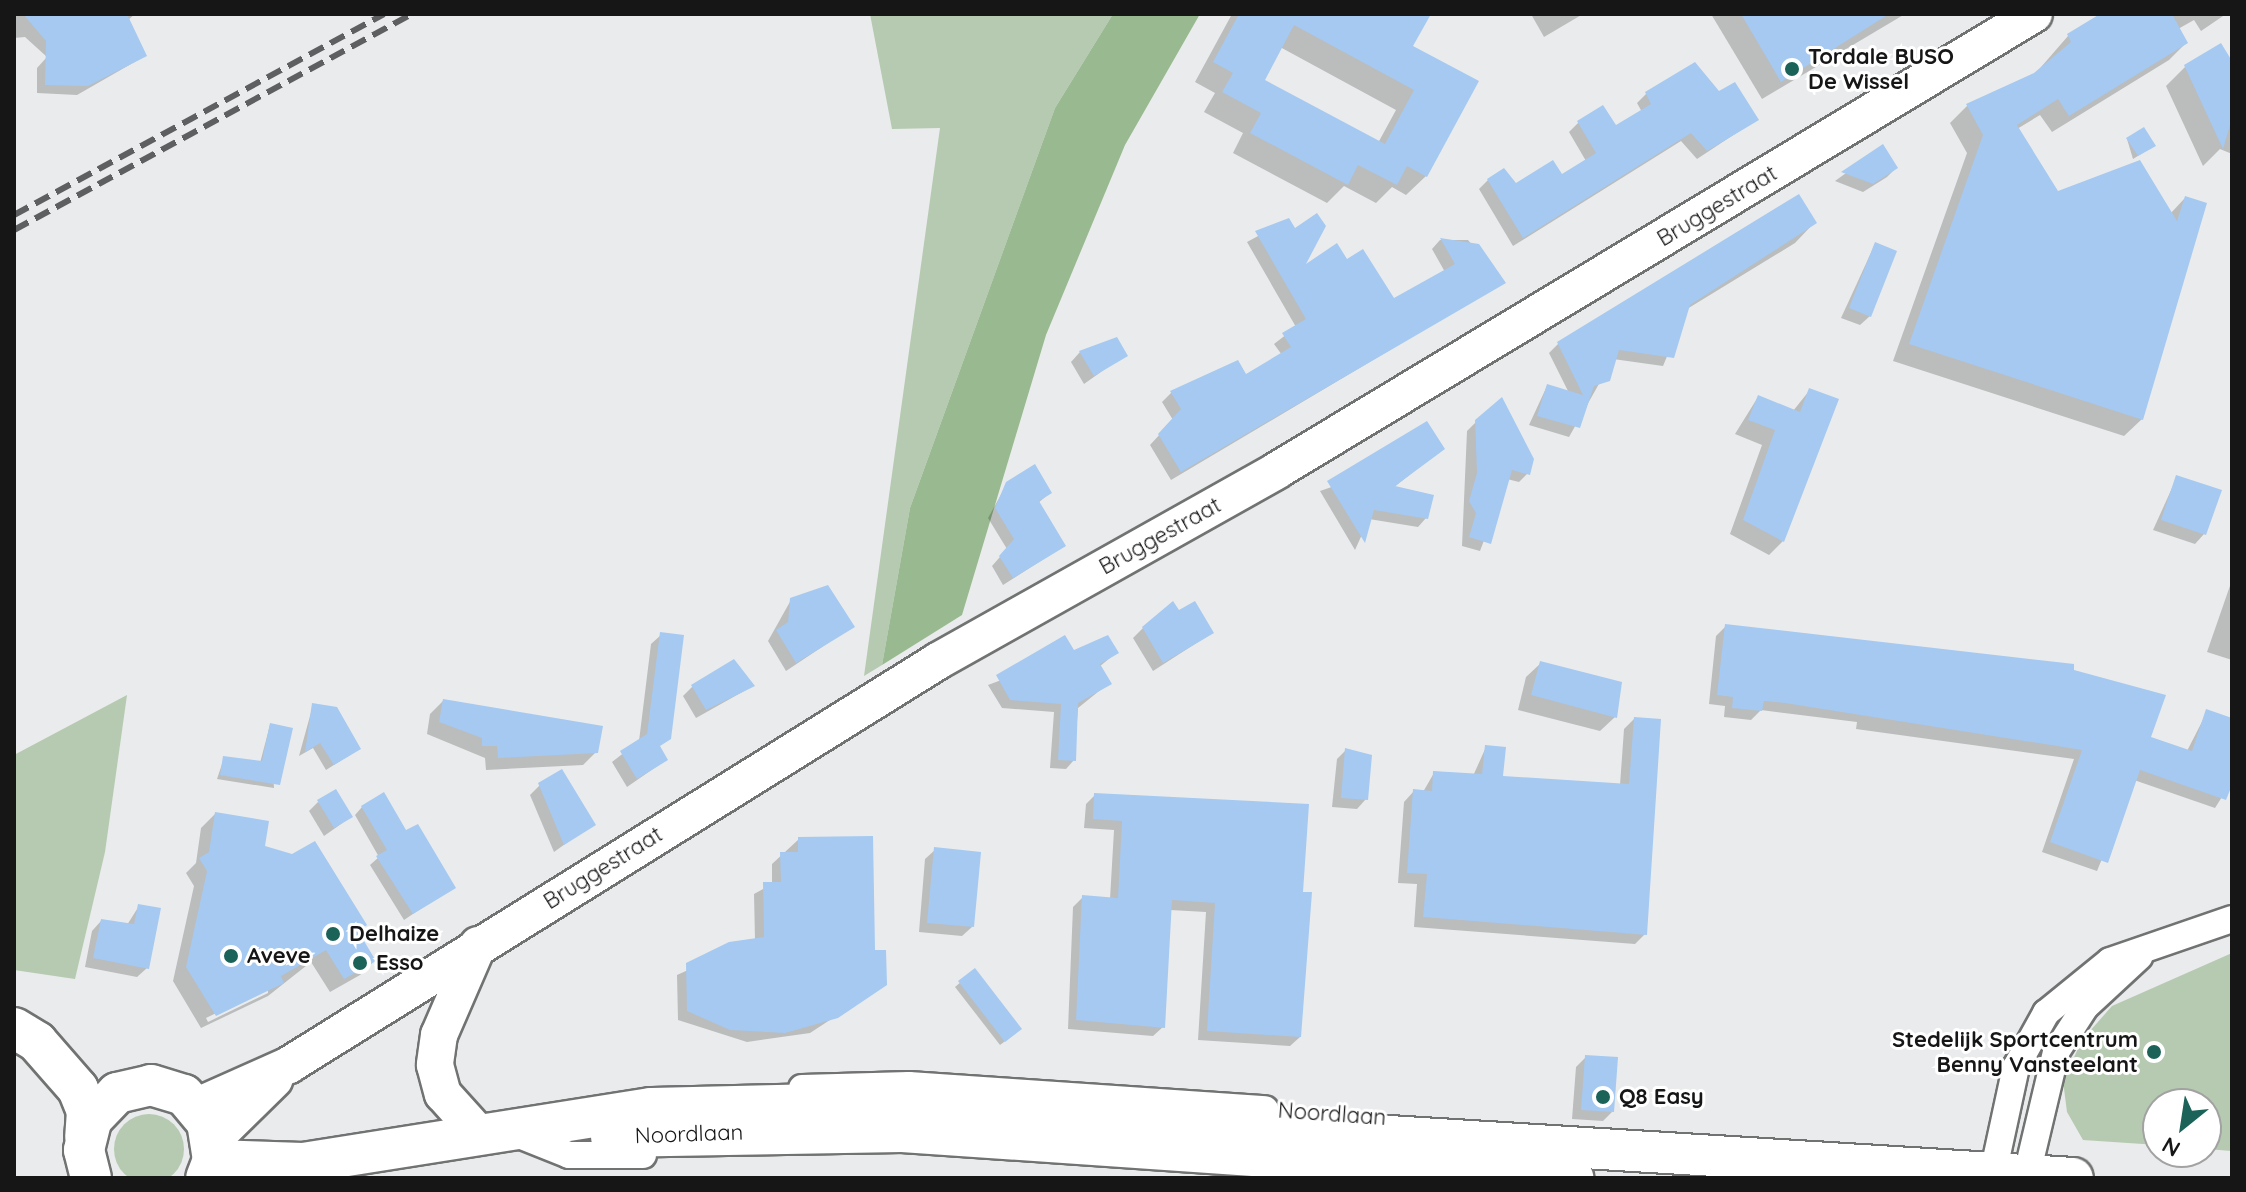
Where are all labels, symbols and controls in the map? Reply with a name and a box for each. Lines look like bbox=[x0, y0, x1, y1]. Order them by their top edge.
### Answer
place label: Tordale BUSO De Wissel bbox=[1808, 43, 1954, 94]
marker: Tordale BUSO De Wissel bbox=[1783, 60, 1801, 78]
street label: Bruggestraat bbox=[1652, 160, 1782, 252]
street label: Bruggestraat bbox=[1095, 492, 1225, 580]
street label: Bruggestraat bbox=[539, 821, 667, 915]
place label: Delhaize bbox=[349, 921, 439, 947]
marker: Delhaize bbox=[324, 925, 342, 943]
place label: Aveve bbox=[247, 943, 311, 969]
marker: Aveve bbox=[222, 947, 240, 965]
place label: Esso bbox=[376, 950, 424, 976]
marker: Esso bbox=[351, 954, 369, 972]
place label: Stedelijk Sportcentrum Benny Vansteelant bbox=[1892, 1026, 2138, 1078]
marker: Stedelijk Sportcentrum Benny Vansteelant bbox=[2145, 1043, 2163, 1061]
place label: Q8 Easy bbox=[1619, 1084, 1704, 1110]
marker: Q8 Easy bbox=[1594, 1088, 1612, 1106]
north arrow bbox=[2142, 1088, 2222, 1168]
street label: Noordlaan bbox=[1277, 1097, 1387, 1131]
street label: Noordlaan bbox=[634, 1119, 744, 1149]
text: N bbox=[2157, 1131, 2185, 1163]

